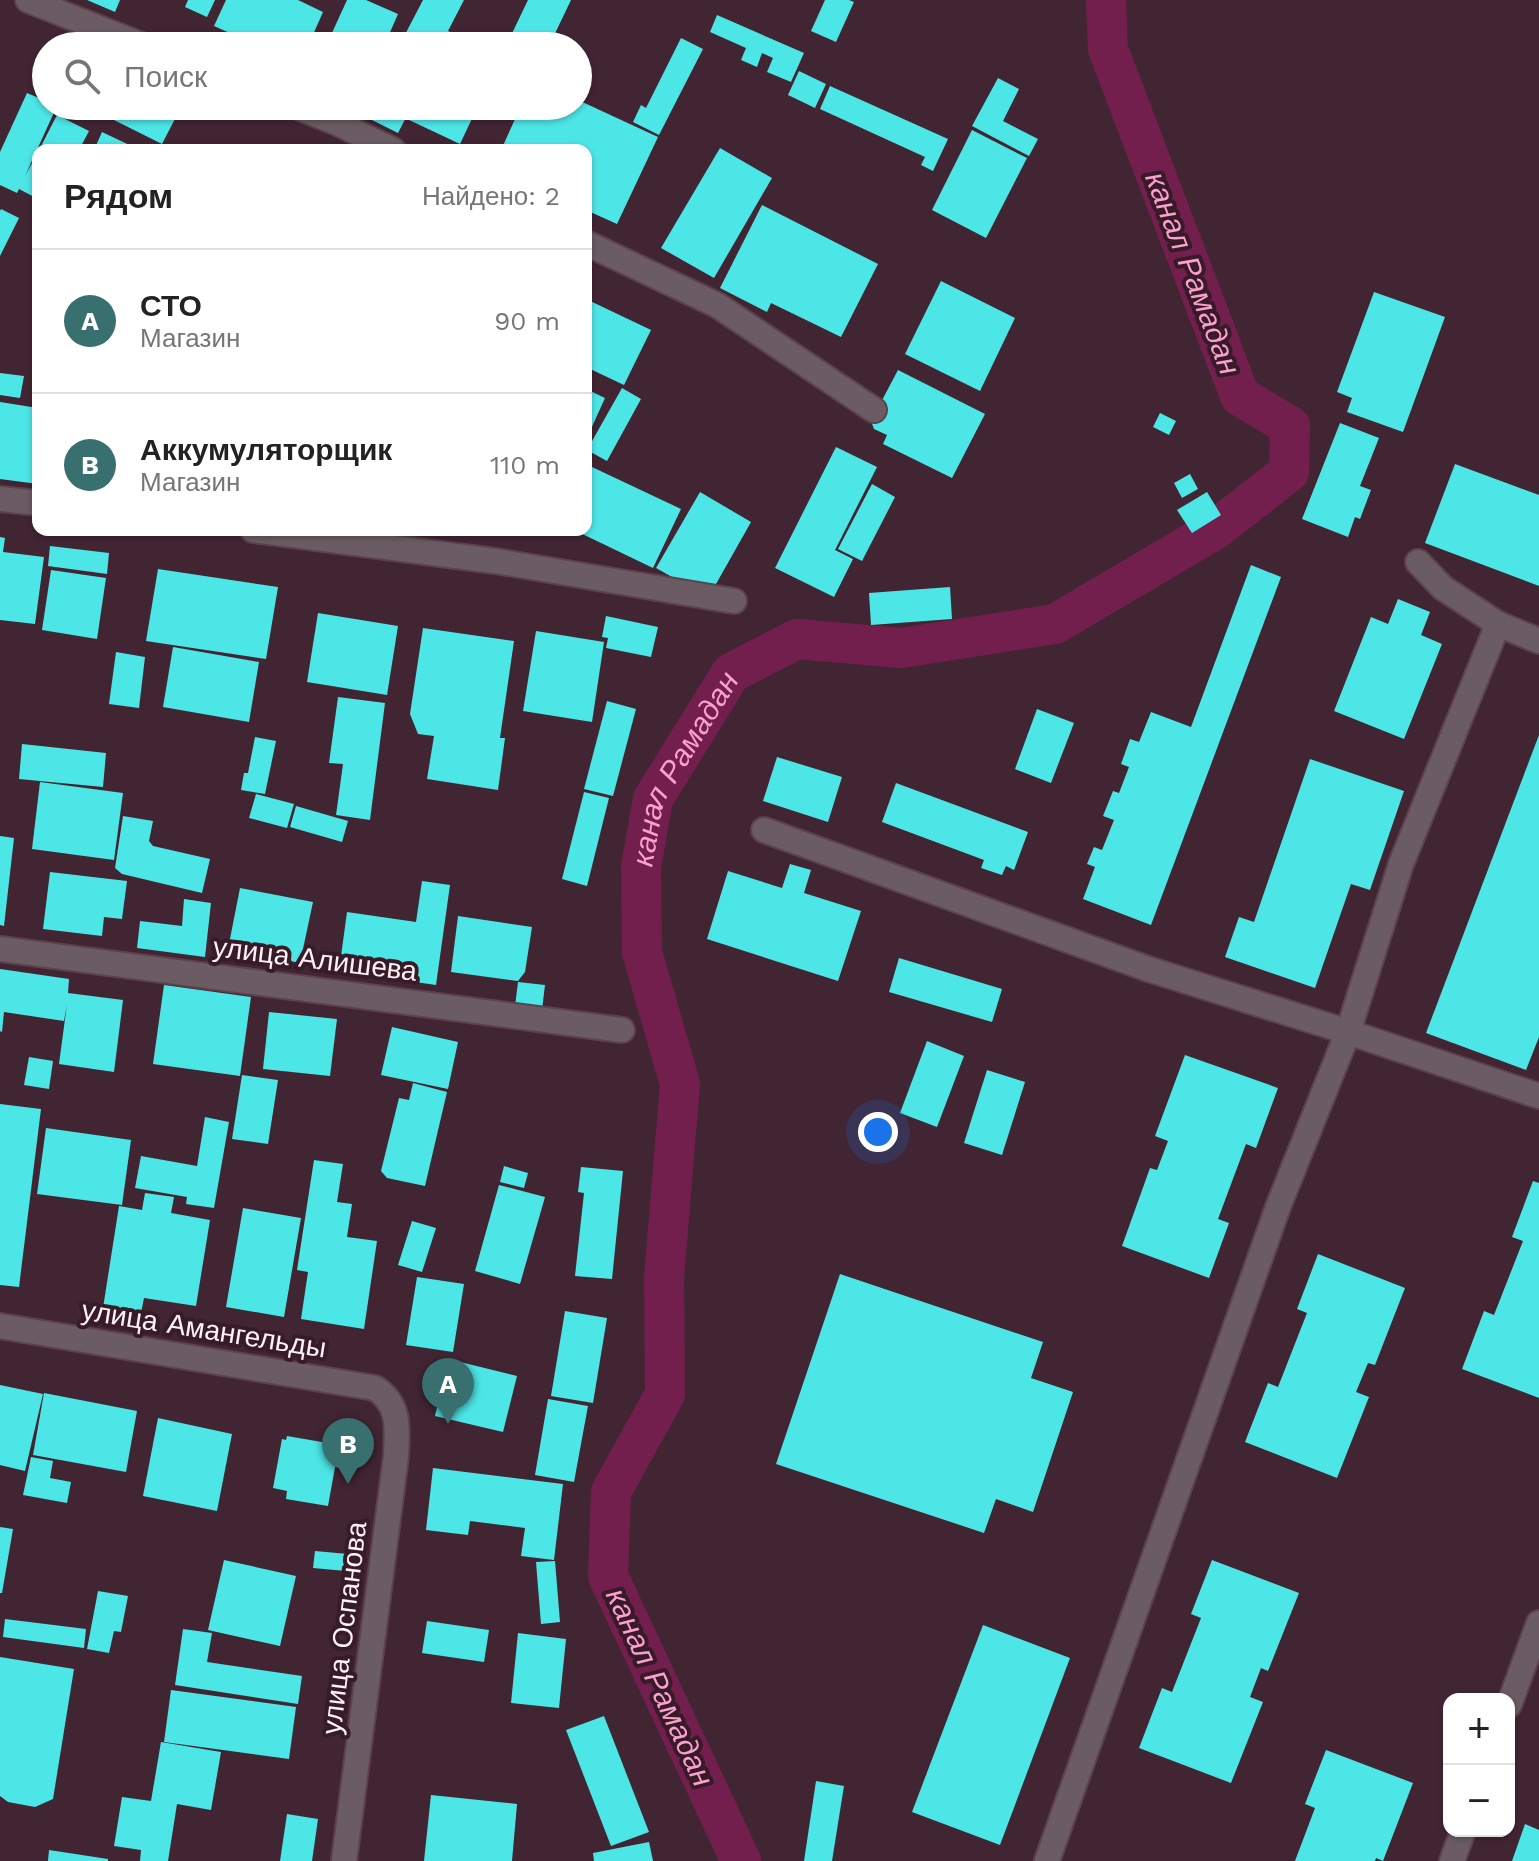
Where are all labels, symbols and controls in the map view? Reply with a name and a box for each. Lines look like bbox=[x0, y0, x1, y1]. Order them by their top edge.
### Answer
search box bbox=[32, 32, 592, 120]
icon: search bbox=[60, 54, 104, 98]
text: Поиск bbox=[124, 59, 207, 94]
water label: канал Рамадан bbox=[1138, 167, 1248, 379]
text: Рядом bbox=[64, 176, 173, 216]
text: Найдено: 2 bbox=[422, 181, 560, 211]
text: СТО bbox=[140, 288, 202, 323]
text: A bbox=[81, 306, 99, 336]
text: 90 m bbox=[494, 306, 560, 336]
text: Магазин bbox=[140, 323, 240, 353]
text: Аккумуляторщик bbox=[140, 432, 392, 467]
text: B bbox=[81, 450, 99, 480]
text: 110 m bbox=[490, 450, 560, 480]
text: Магазин bbox=[140, 467, 240, 497]
water label: канал Рамадан bbox=[624, 665, 745, 869]
street label: улица Алишева bbox=[211, 930, 419, 988]
your location bbox=[858, 1112, 898, 1152]
street label: улица Амангельды bbox=[79, 1293, 329, 1365]
pin: A bbox=[422, 1358, 474, 1424]
pin: B bbox=[322, 1418, 374, 1484]
street label: улица Оспанова bbox=[315, 1519, 373, 1736]
water label: канал Рамадан bbox=[599, 1582, 721, 1792]
map controls bbox=[1443, 1693, 1515, 1837]
button: + bbox=[1443, 1693, 1515, 1765]
button: − bbox=[1443, 1765, 1515, 1837]

